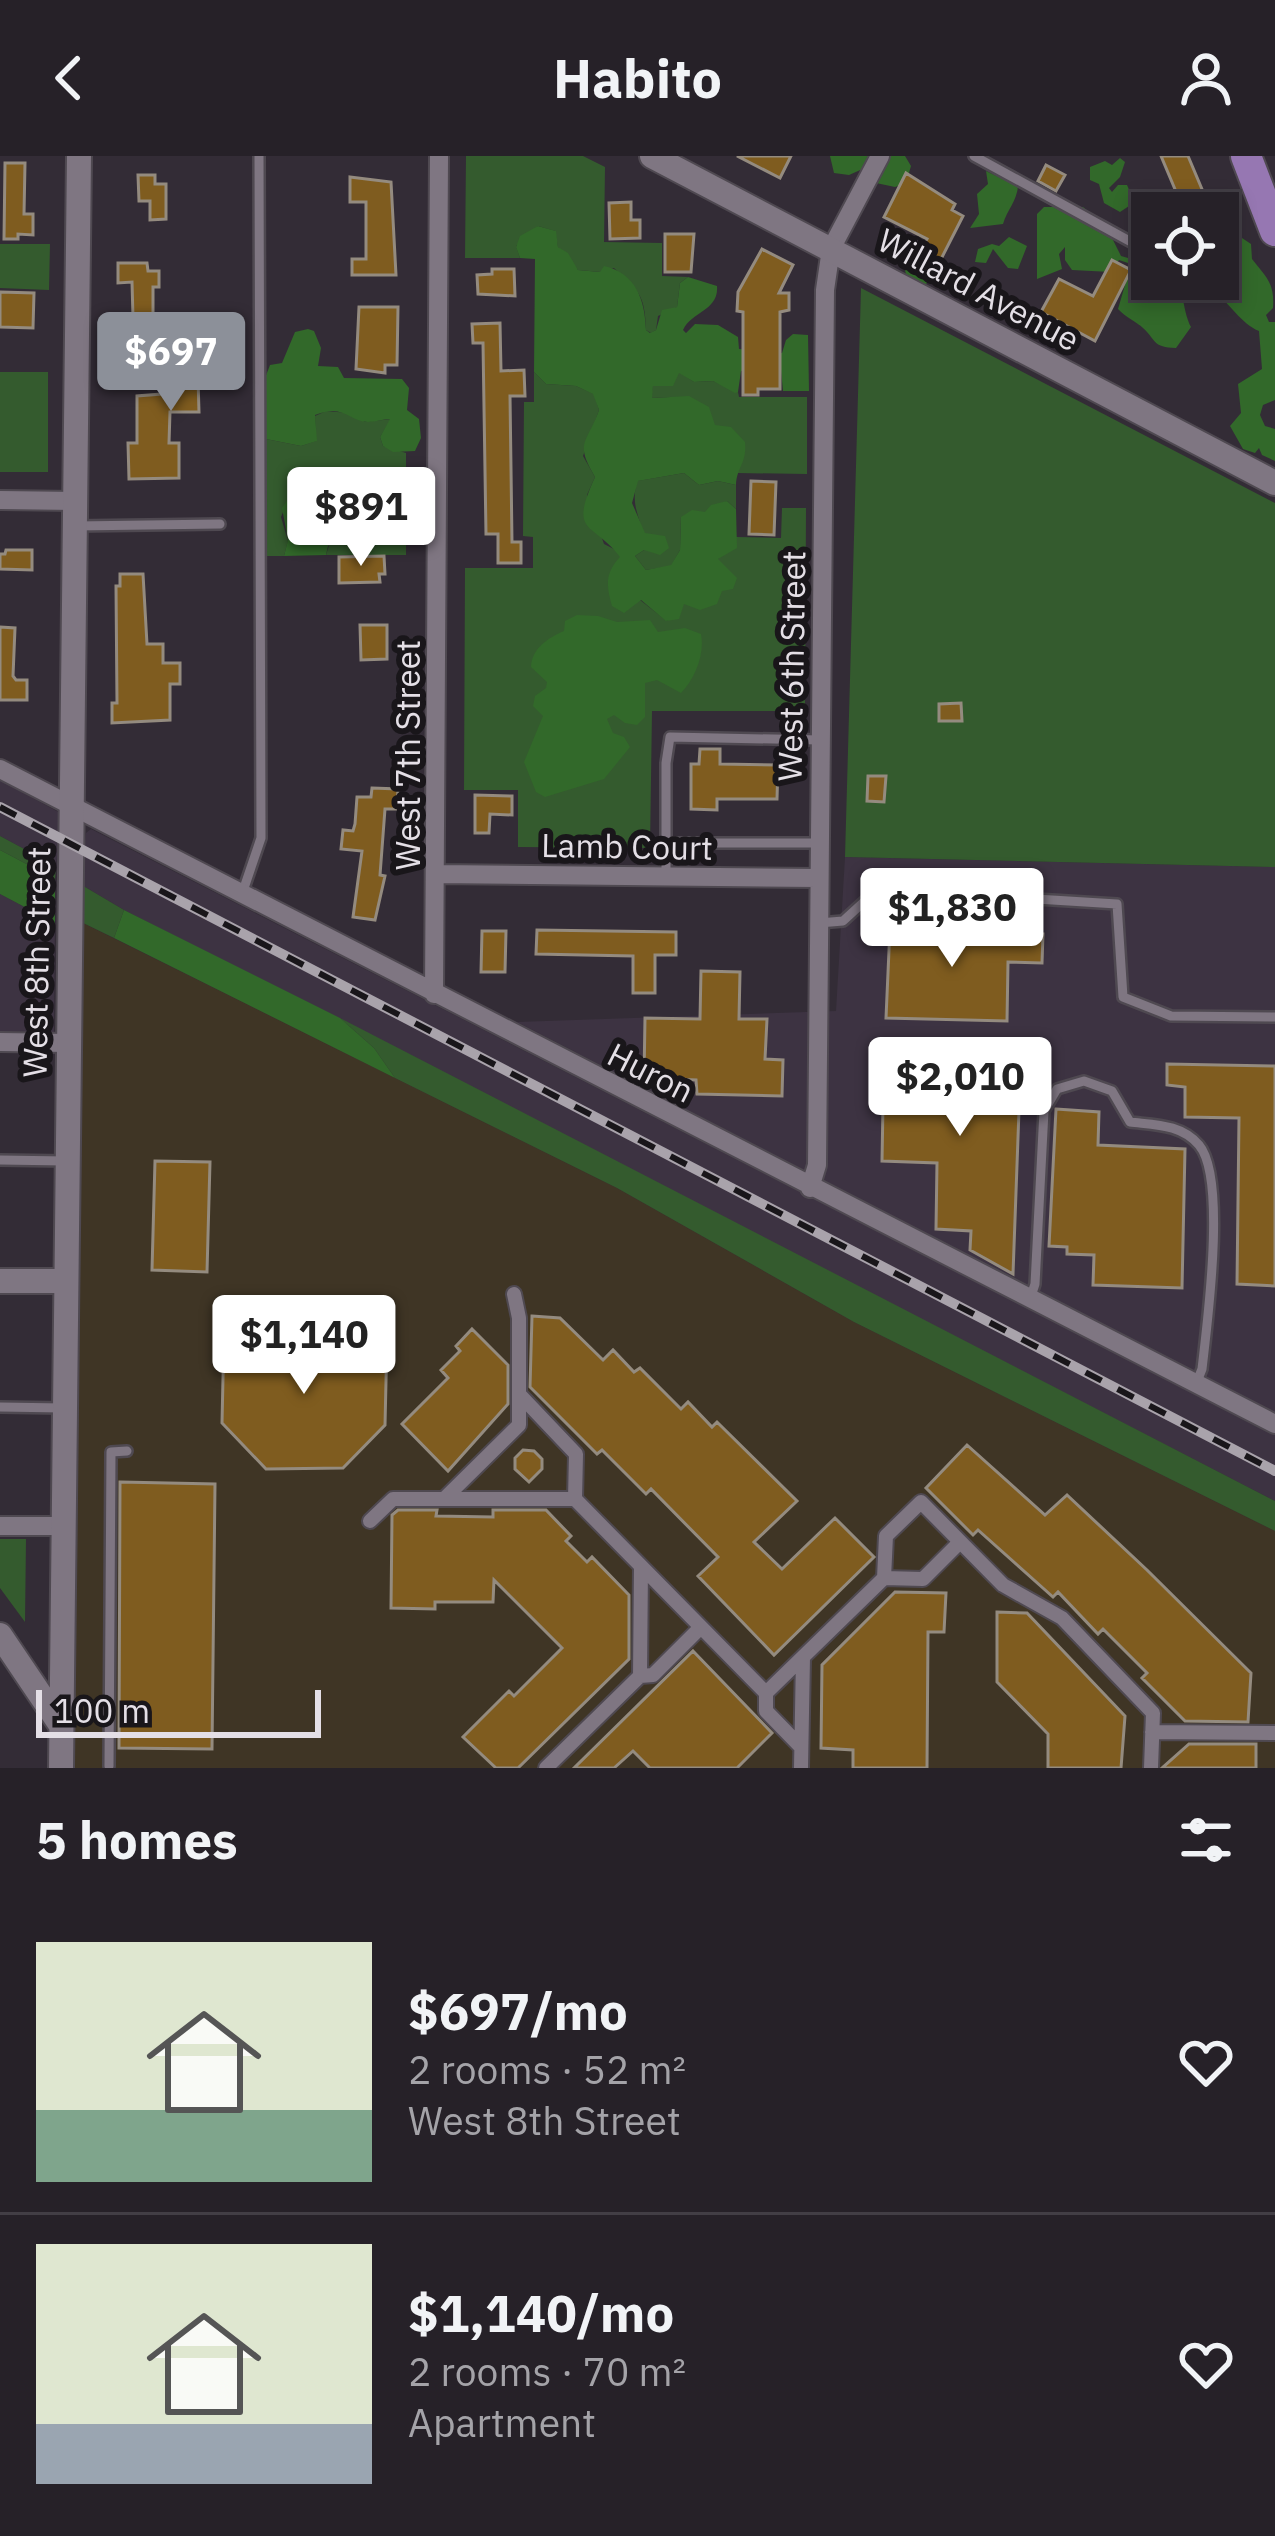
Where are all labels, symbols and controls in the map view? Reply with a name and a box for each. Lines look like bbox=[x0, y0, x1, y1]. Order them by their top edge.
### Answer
text: Habito bbox=[553, 43, 722, 113]
icon: back bbox=[36, 45, 102, 111]
icon: person bbox=[1173, 45, 1239, 111]
map controls bbox=[1131, 192, 1239, 300]
button: locate bbox=[1131, 192, 1239, 300]
street label: Willard Avenue bbox=[871, 218, 1087, 360]
pin: $697 bbox=[100, 312, 242, 414]
text: $697 bbox=[124, 325, 218, 376]
pin: $891 bbox=[290, 467, 432, 569]
text: $891 bbox=[314, 480, 408, 531]
street label: West 6th Street bbox=[767, 550, 815, 782]
street label: West 7th Street bbox=[386, 640, 429, 870]
street label: Lamb Court bbox=[541, 823, 713, 869]
street label: West 8th Street bbox=[12, 846, 60, 1078]
pin: $1,830 bbox=[854, 868, 1050, 970]
text: $1,830 bbox=[887, 881, 1017, 932]
street label: Huron bbox=[601, 1032, 701, 1112]
pin: $2,010 bbox=[862, 1037, 1058, 1139]
text: $2,010 bbox=[895, 1050, 1025, 1101]
pin: $1,140 bbox=[206, 1295, 402, 1397]
text: $1,140 bbox=[239, 1308, 369, 1359]
scale bar bbox=[36, 1684, 321, 1737]
text: 100 m bbox=[54, 1689, 150, 1732]
text: 5 homes bbox=[36, 1807, 238, 1873]
icon: filters bbox=[1173, 1807, 1239, 1873]
text: $697/mo bbox=[408, 1978, 628, 2044]
icon: home bbox=[132, 1990, 276, 2134]
icon: heart bbox=[1173, 2029, 1239, 2095]
text: 2 rooms · 52 m² bbox=[408, 2044, 686, 2095]
text: West 8th Street bbox=[408, 2095, 681, 2146]
text: $1,140/mo bbox=[408, 2280, 674, 2346]
icon: home bbox=[132, 2292, 276, 2436]
icon: heart bbox=[1173, 2331, 1239, 2397]
text: 2 rooms · 70 m² bbox=[408, 2346, 686, 2397]
text: Apartment bbox=[408, 2397, 596, 2448]

